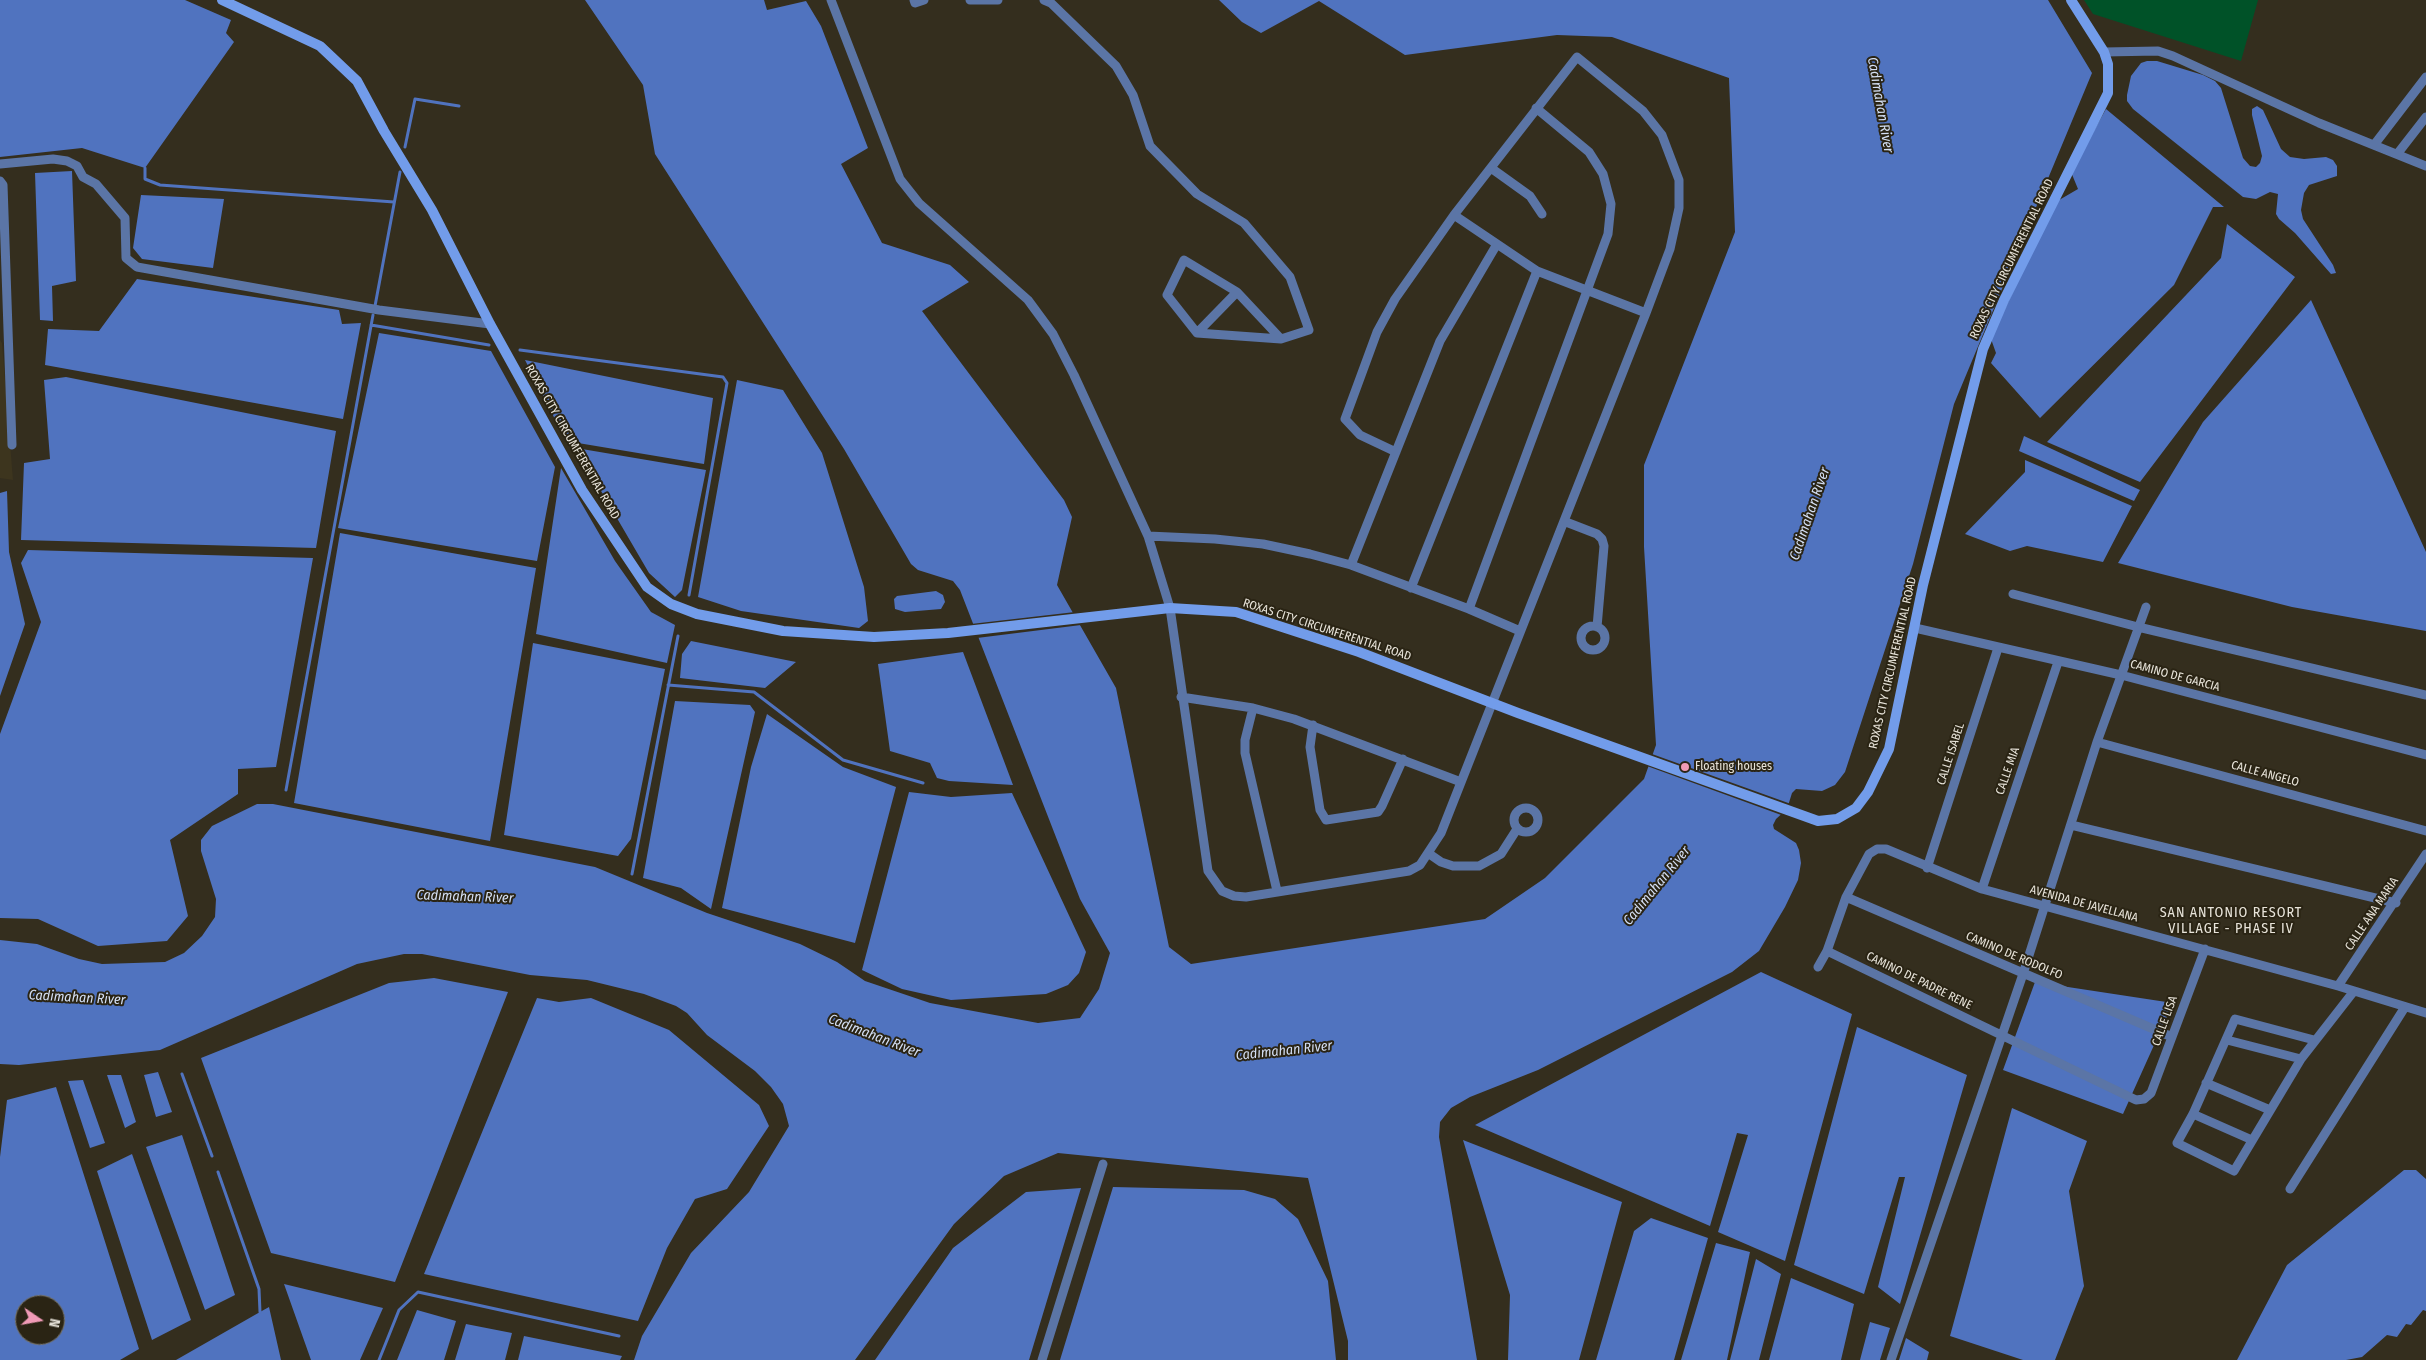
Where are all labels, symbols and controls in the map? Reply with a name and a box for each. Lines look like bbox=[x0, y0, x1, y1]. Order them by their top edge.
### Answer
water label: Cadimahan River bbox=[1863, 56, 1897, 154]
street label: ROXAS CITY CIRCUMFERENTIAL ROAD bbox=[1967, 177, 2057, 341]
street label: ROXAS CITY CIRCUMFERENTIAL ROAD bbox=[522, 362, 622, 522]
water label: Cadimahan River bbox=[1786, 465, 1834, 563]
street label: ROXAS CITY CIRCUMFERENTIAL ROAD bbox=[1866, 576, 1920, 750]
street label: ROXAS CITY CIRCUMFERENTIAL ROAD bbox=[1241, 596, 1413, 664]
street label: CAMINO DE GARCIA bbox=[2129, 657, 2221, 695]
street label: CALLE ISABEL bbox=[1934, 721, 1968, 787]
street label: CALLE MIA bbox=[1993, 745, 2023, 797]
street label: CALLE ANGELO bbox=[2229, 758, 2301, 790]
place label: Floating houses bbox=[1695, 760, 1772, 774]
marker: Floating houses bbox=[1679, 761, 1691, 773]
water label: Cadimahan River bbox=[1620, 843, 1694, 929]
street label: CALLE ANA MARIA bbox=[2342, 875, 2402, 953]
street label: AVENIDA DE JAVELLANA bbox=[2028, 883, 2140, 925]
water label: Cadimahan River bbox=[416, 887, 514, 907]
district label: SAN ANTONIO RESORT VILLAGE - PHASE IV bbox=[2157, 905, 2305, 938]
street label: CAMINO DE RODOLFO bbox=[1964, 929, 2064, 983]
street label: CAMINO DE PADRE RENE bbox=[1864, 949, 1974, 1013]
water label: Cadimahan River bbox=[28, 987, 126, 1009]
street label: CALLE LISA bbox=[2149, 994, 2181, 1048]
water label: Cadimahan River bbox=[826, 1011, 922, 1061]
water label: Cadimahan River bbox=[1235, 1038, 1333, 1064]
north arrow bbox=[15, 1295, 65, 1345]
text: N bbox=[45, 1317, 63, 1329]

